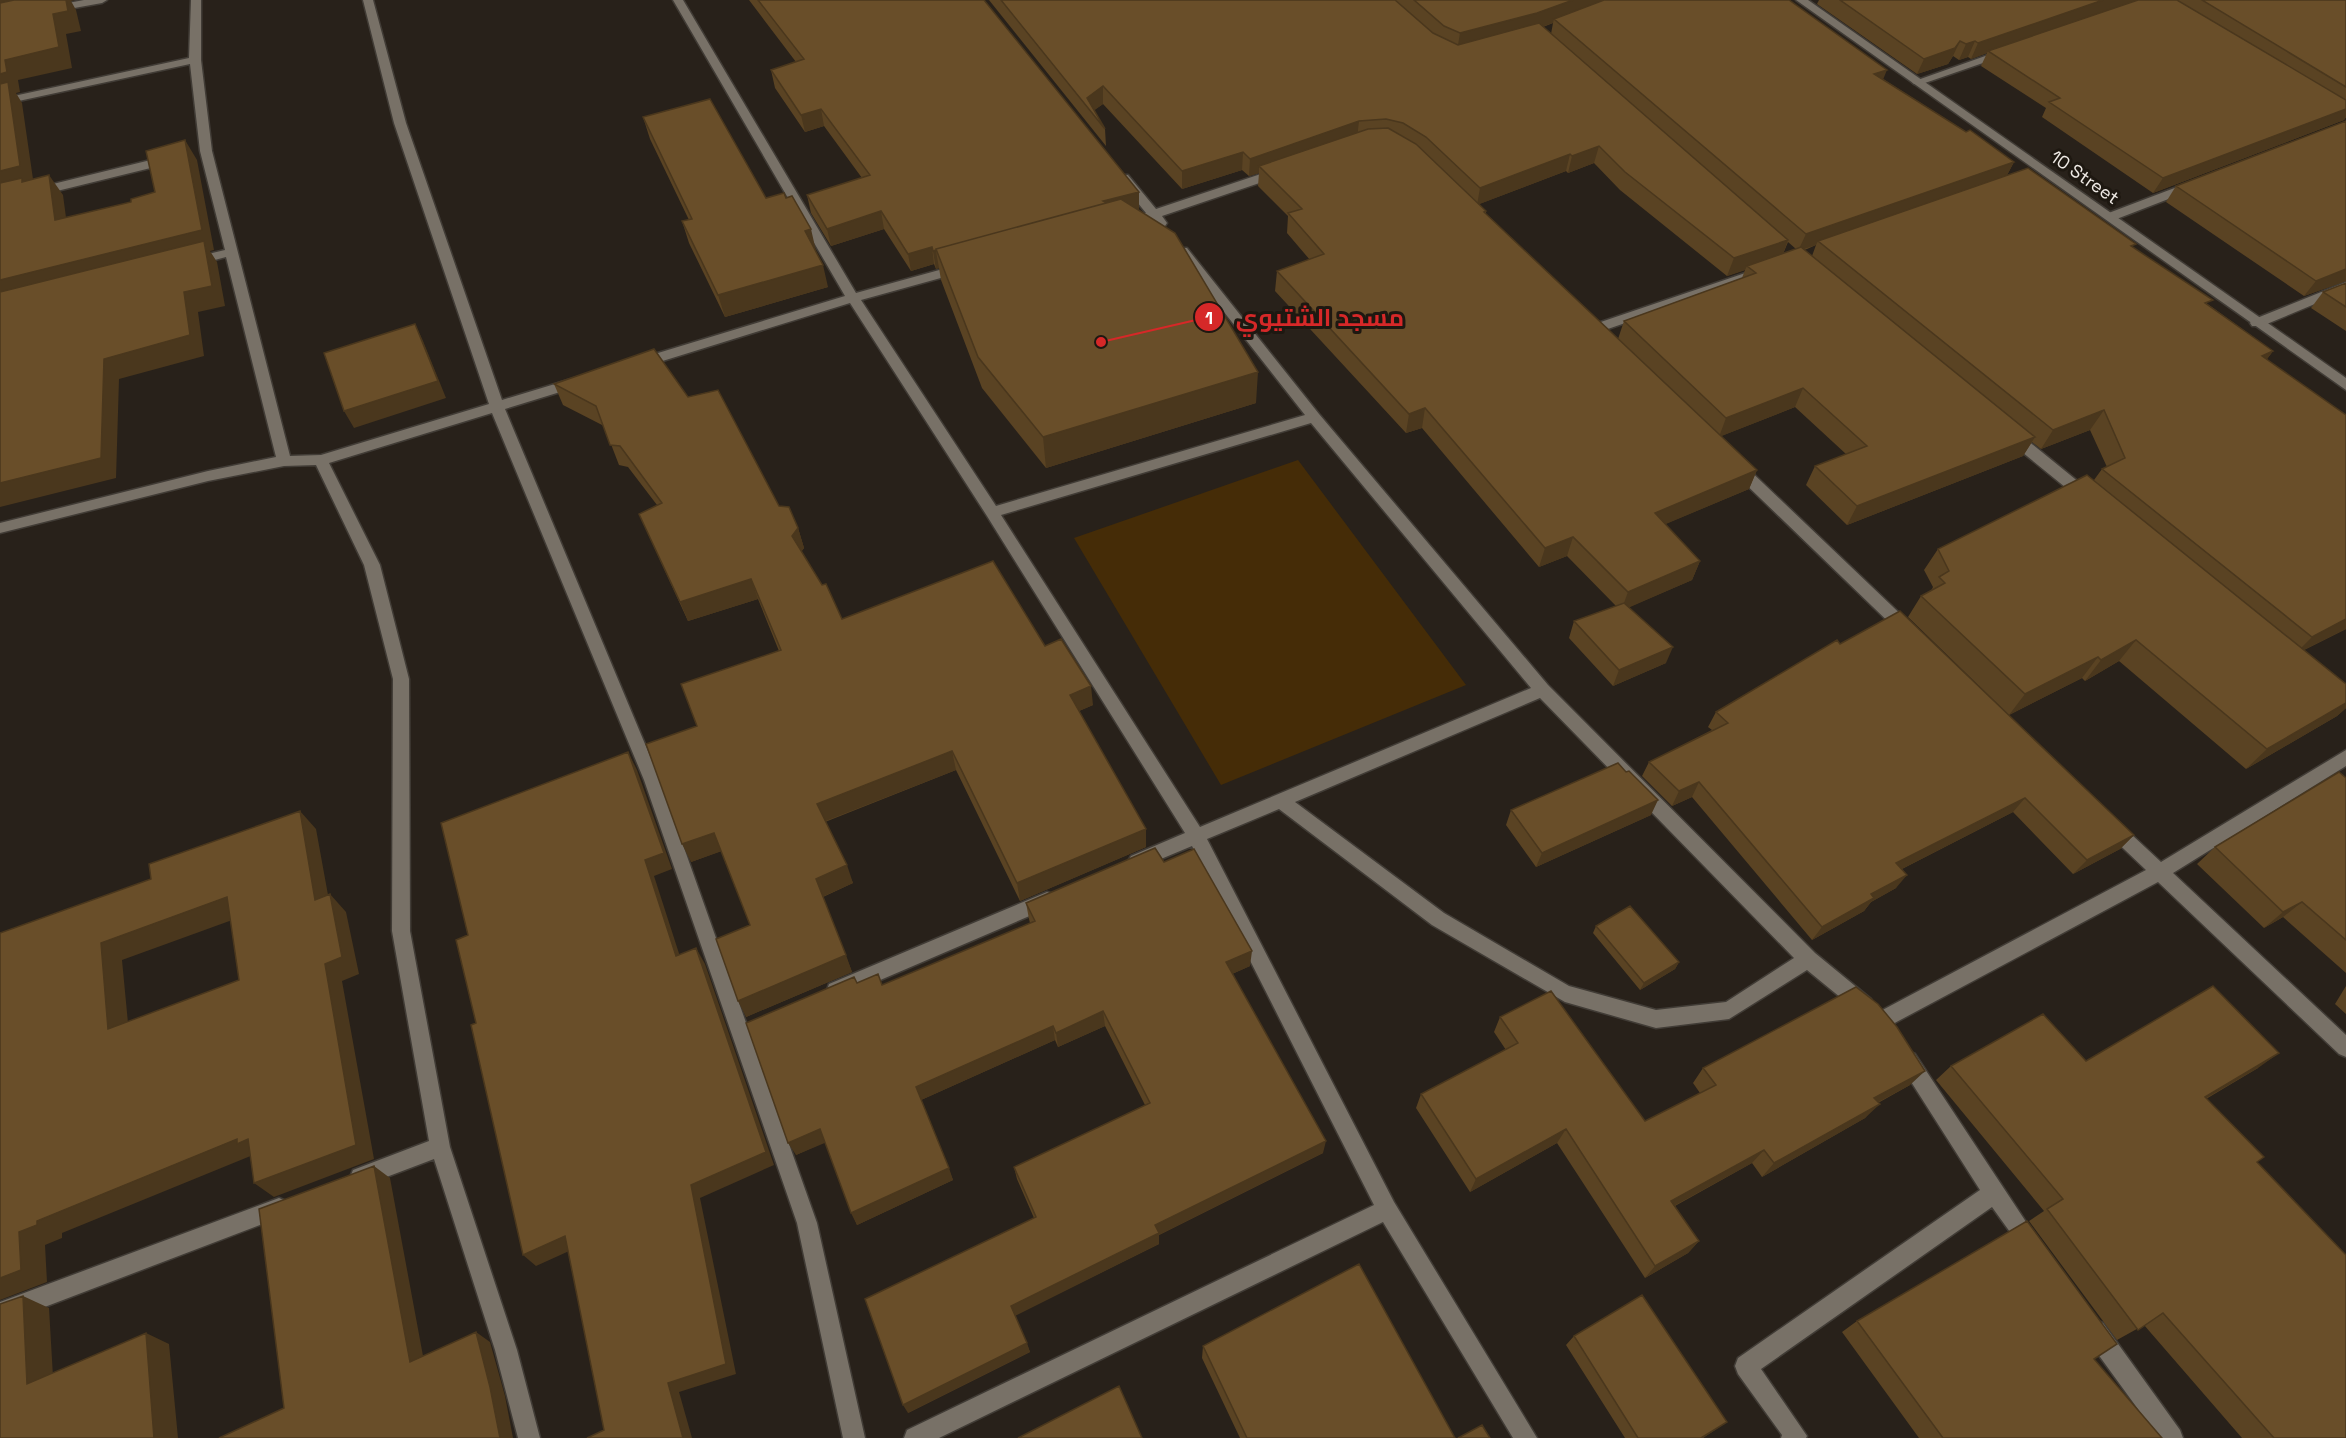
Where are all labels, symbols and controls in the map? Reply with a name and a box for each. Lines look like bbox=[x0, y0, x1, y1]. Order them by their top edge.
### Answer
street label: 10 Street bbox=[2046, 145, 2124, 209]
callout: مسجد الشتيوي bbox=[1194, 296, 1416, 338]
text: مسجد الشتيوي bbox=[1236, 302, 1404, 337]
text: 1 bbox=[1205, 306, 1213, 329]

